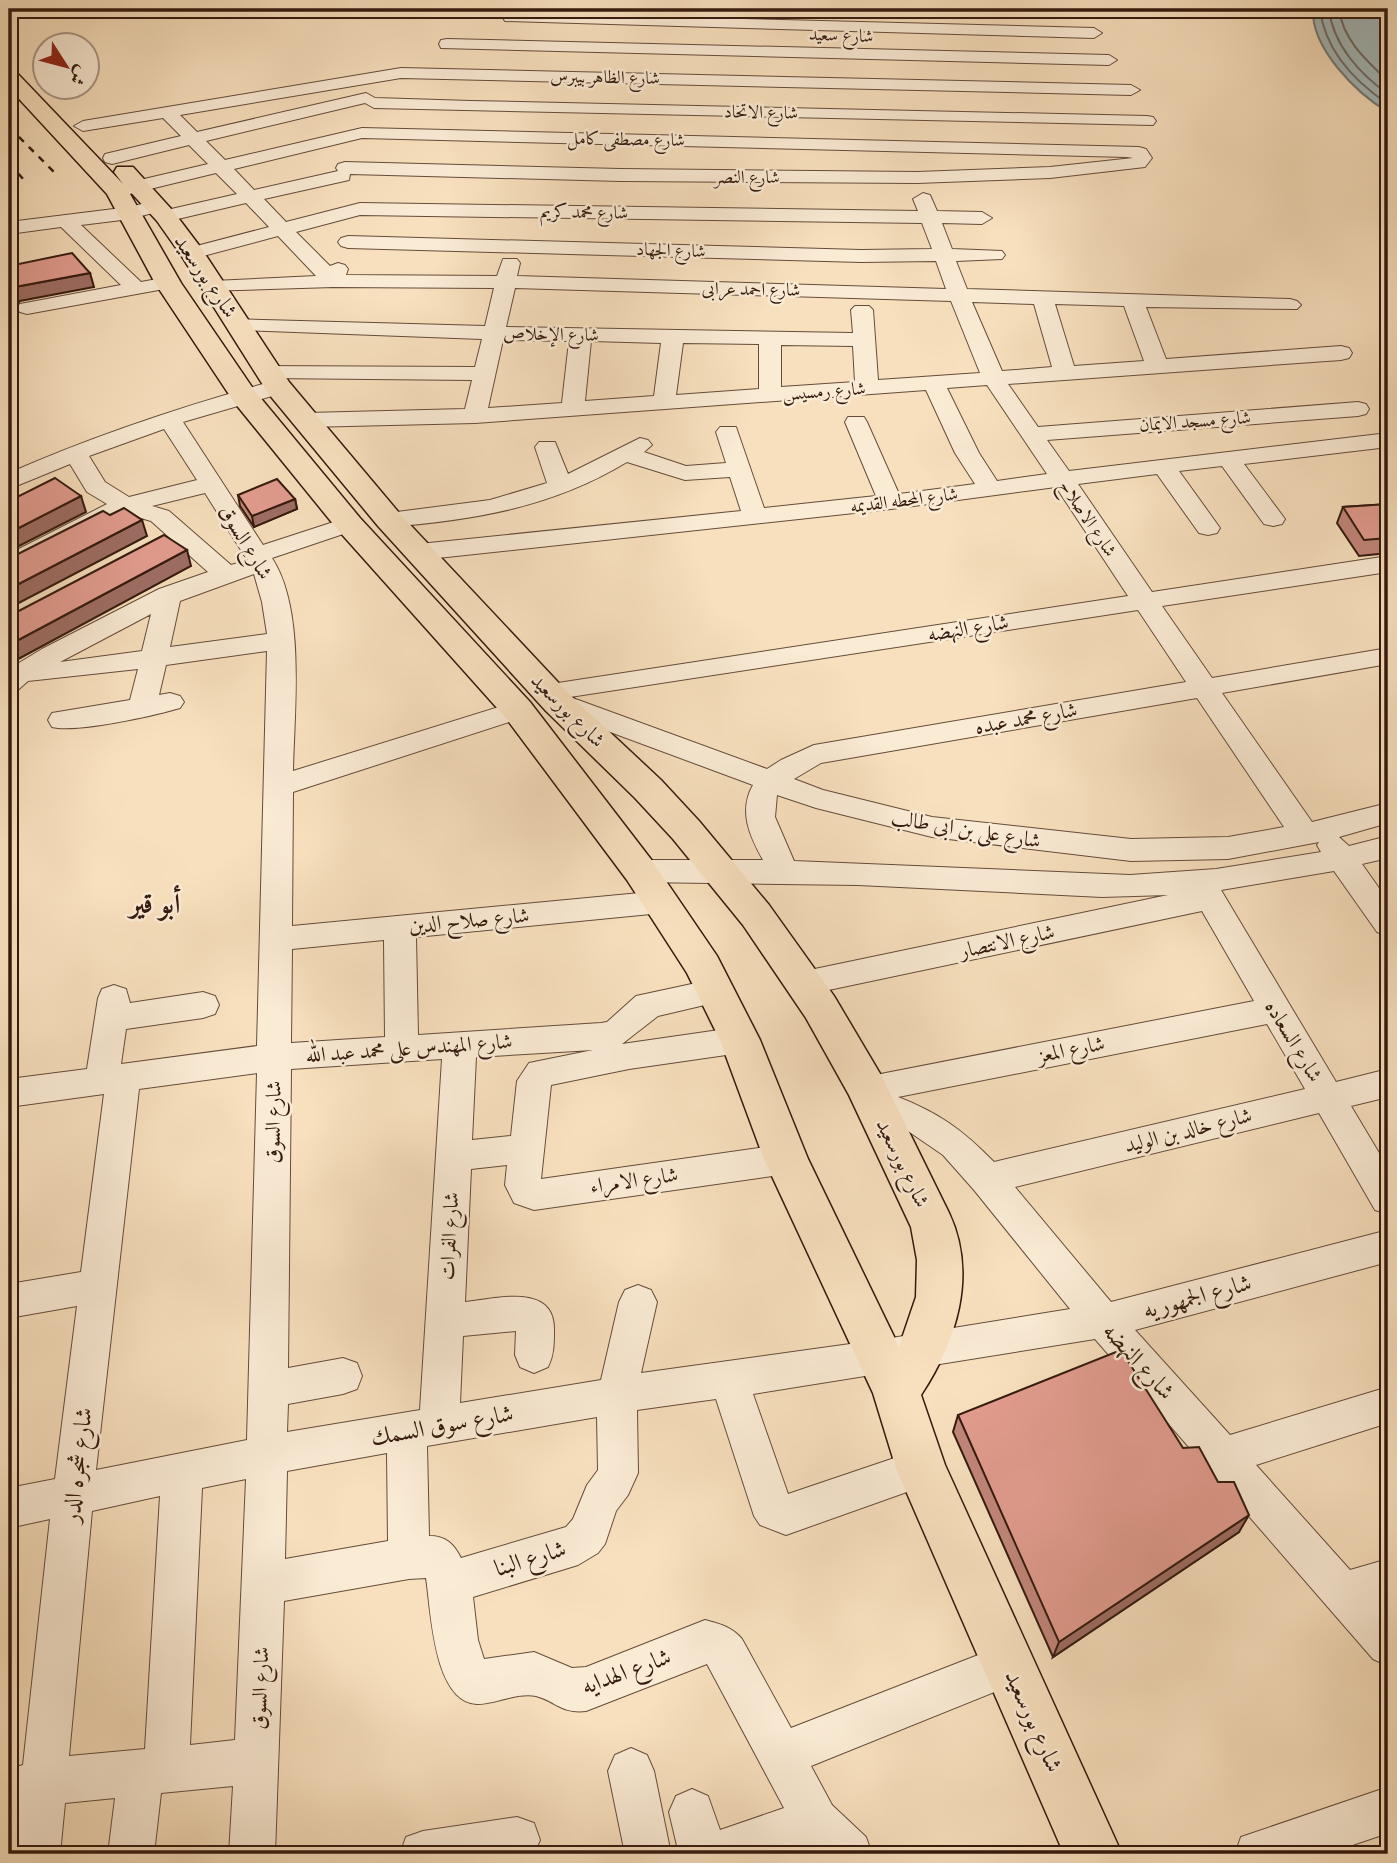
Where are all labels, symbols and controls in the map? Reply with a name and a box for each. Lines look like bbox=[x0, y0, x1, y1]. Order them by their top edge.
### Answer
street label: شارع سعيد bbox=[808, 23, 874, 51]
north arrow bbox=[32, 32, 102, 102]
text: ش bbox=[65, 61, 94, 90]
street label: شارع الظاهر بيبرس bbox=[550, 65, 660, 93]
street label: شارع الاتحاد bbox=[724, 100, 798, 128]
street label: شارع مصطفى كامل bbox=[567, 127, 685, 155]
street label: شارع النصر bbox=[712, 166, 780, 192]
street label: شارع محمد كريم bbox=[540, 200, 628, 229]
street label: شارع بورسعيد bbox=[164, 229, 243, 326]
street label: شارع الجهاد bbox=[636, 238, 706, 266]
street label: شارع احمد عرابى bbox=[701, 277, 801, 305]
street label: شارع الإخلاص bbox=[503, 322, 599, 350]
street label: شارع رمسيس bbox=[782, 377, 867, 409]
street label: شارع مسجد الايمان bbox=[1138, 406, 1252, 440]
street label: شارع الاصلاح bbox=[1050, 476, 1122, 563]
street label: شارع المحطه القديمه bbox=[849, 482, 959, 521]
street label: شارع السوق bbox=[209, 500, 278, 587]
street label: شارع النهضه bbox=[925, 609, 1011, 652]
street label: شارع بورسعيد bbox=[522, 667, 611, 756]
street label: شارع محمد عبده bbox=[973, 696, 1080, 745]
street label: شارع على بن ابى طالب bbox=[888, 804, 1043, 859]
district label: أبو قير bbox=[126, 884, 181, 921]
street label: شارع صلاح الدين bbox=[408, 902, 531, 944]
street label: شارع الانتصار bbox=[955, 918, 1058, 969]
street label: شارع السعاده bbox=[1255, 995, 1329, 1089]
street label: شارع المهندس على محمد عبد الله bbox=[304, 1024, 514, 1073]
street label: شارع المعز bbox=[1033, 1030, 1108, 1074]
street label: شارع السوق bbox=[259, 1080, 292, 1164]
street label: شارع خالد بن الوليد bbox=[1121, 1102, 1256, 1163]
street label: شارع بورسعيد bbox=[866, 1115, 936, 1214]
street label: شارع الامراء bbox=[588, 1161, 680, 1204]
street label: شارع الفرات bbox=[434, 1191, 469, 1281]
street label: شارع الجمهوريه bbox=[1139, 1267, 1256, 1330]
street label: شارع النهضه bbox=[1093, 1316, 1181, 1409]
street label: شارع سوق السمك bbox=[368, 1398, 517, 1457]
street label: شارع شجره الدر bbox=[55, 1406, 104, 1527]
street label: شارع البنا bbox=[490, 1533, 571, 1588]
street label: شارع الهدايه bbox=[577, 1641, 677, 1706]
street label: شارع السوق bbox=[246, 1646, 279, 1730]
street label: شارع بورسعيد bbox=[994, 1665, 1070, 1779]

